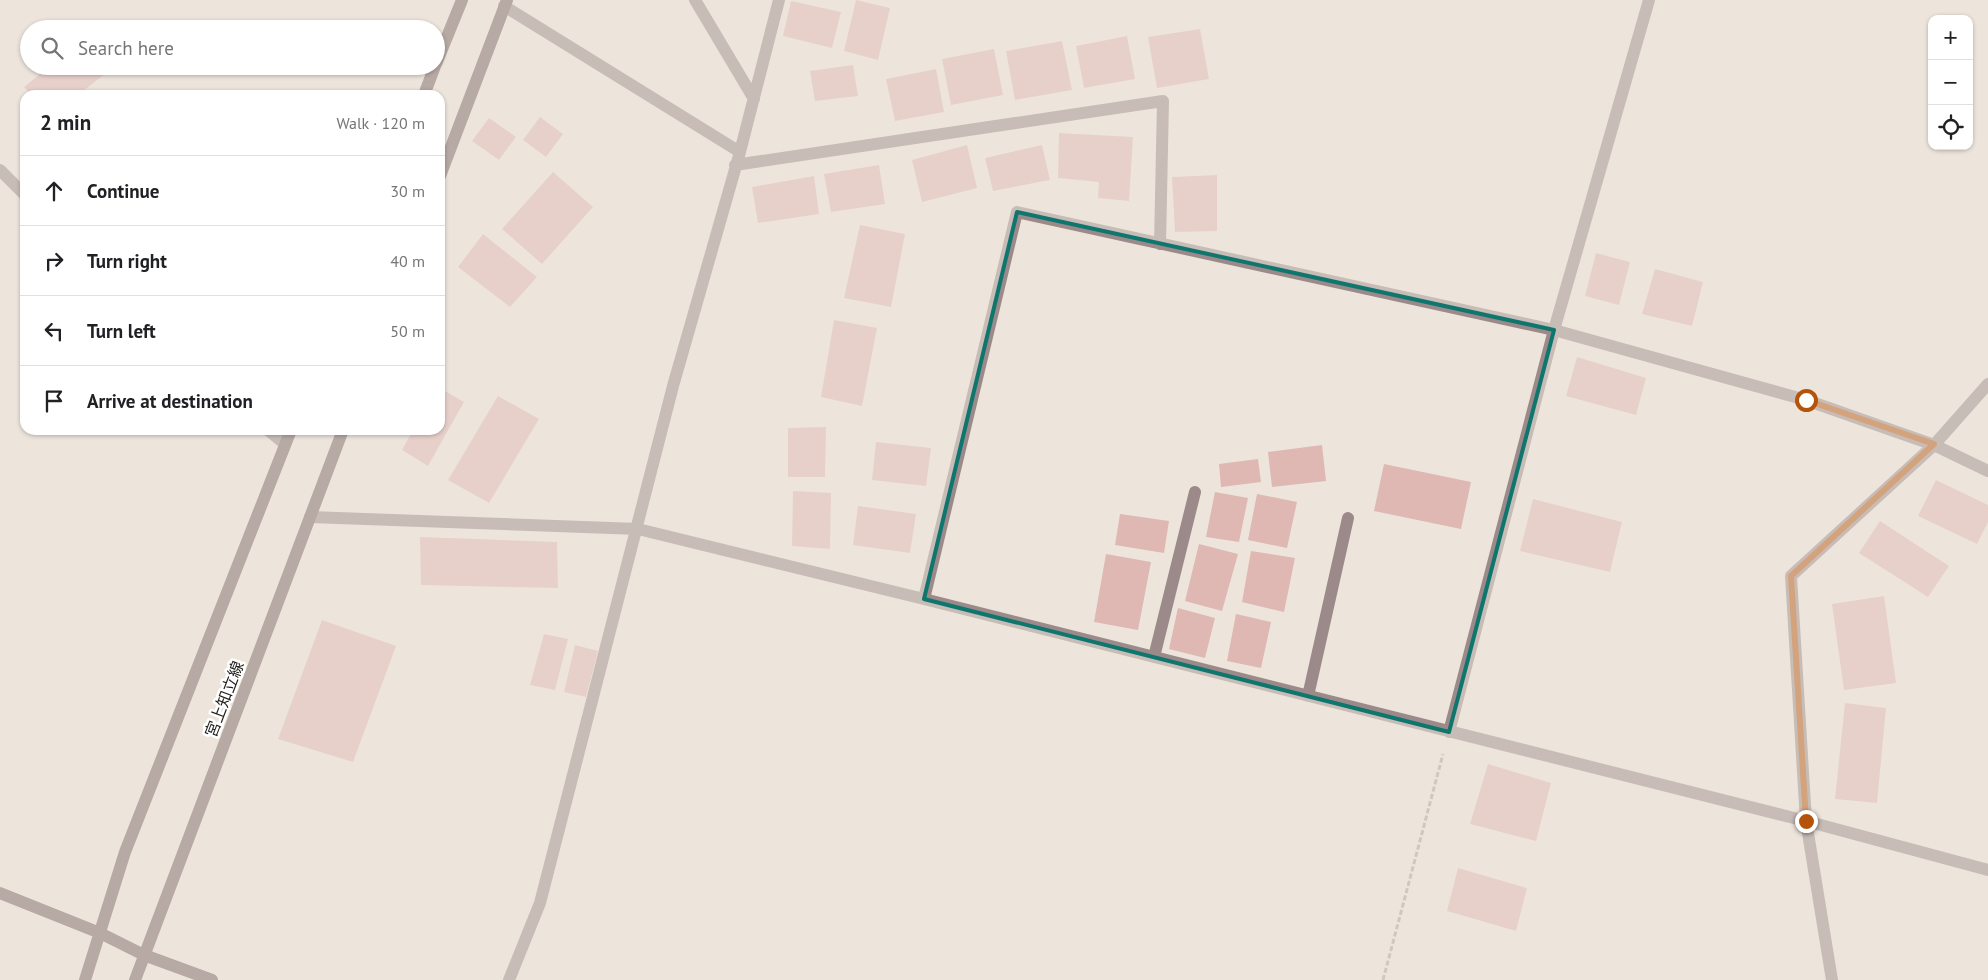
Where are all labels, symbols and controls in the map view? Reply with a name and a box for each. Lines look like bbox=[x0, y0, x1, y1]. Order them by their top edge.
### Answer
map controls bbox=[1928, 15, 1973, 150]
button: + bbox=[1928, 15, 1973, 60]
search box bbox=[20, 20, 445, 75]
icon: search bbox=[38, 34, 66, 62]
text: Search here bbox=[78, 36, 174, 60]
button: − bbox=[1928, 60, 1973, 105]
button: locate bbox=[1928, 105, 1973, 150]
text: 2 min bbox=[40, 109, 91, 136]
text: Walk · 120 m bbox=[336, 113, 425, 133]
icon: ahead bbox=[40, 177, 68, 205]
text: Continue bbox=[87, 179, 159, 203]
text: 30 m bbox=[390, 181, 425, 201]
icon: right bbox=[40, 247, 68, 275]
text: Turn right bbox=[87, 249, 167, 273]
text: 40 m bbox=[390, 251, 425, 271]
icon: left bbox=[40, 317, 68, 345]
text: Turn left bbox=[87, 319, 156, 343]
text: 50 m bbox=[390, 321, 425, 341]
icon: arrive bbox=[40, 387, 68, 415]
text: Arrive at destination bbox=[87, 389, 253, 413]
route start bbox=[1795, 389, 1818, 412]
street label: 宮上知立線 bbox=[200, 658, 248, 740]
route end bbox=[1795, 810, 1818, 833]

